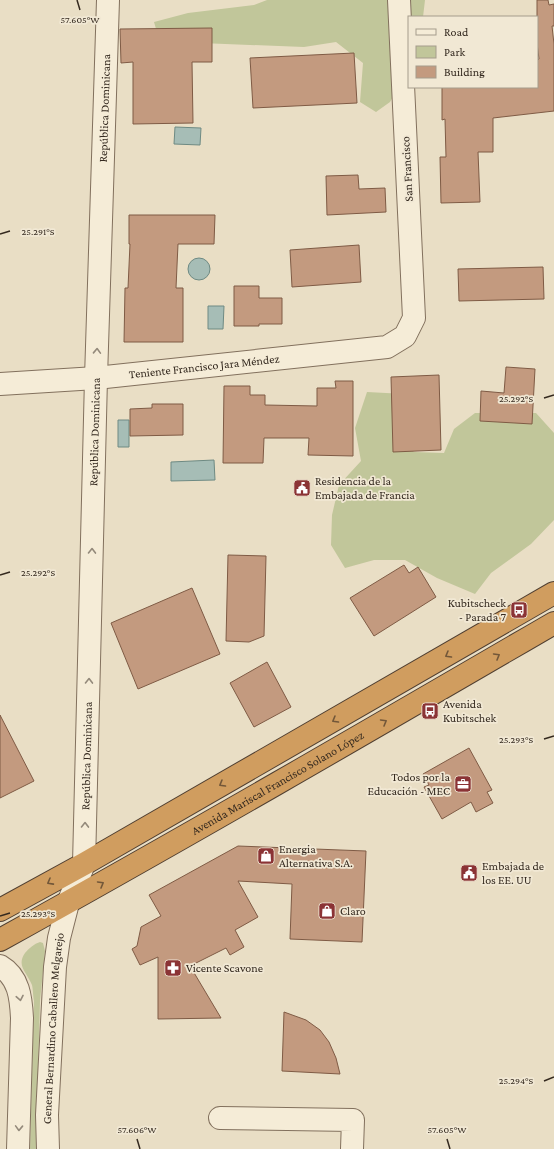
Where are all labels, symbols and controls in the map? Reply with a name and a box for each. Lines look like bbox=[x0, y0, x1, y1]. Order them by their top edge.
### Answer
text: 57.605°W bbox=[61, 14, 100, 25]
legend bbox=[408, 16, 538, 88]
text: Road bbox=[444, 25, 469, 39]
text: Park bbox=[444, 45, 466, 59]
street label: República Dominicana bbox=[96, 53, 113, 163]
text: Building bbox=[444, 65, 485, 79]
street label: San Francisco bbox=[398, 136, 416, 202]
text: 25.291°S bbox=[22, 226, 55, 237]
one-way arrow bbox=[93, 348, 101, 354]
street label: Teniente Francisco Jara Méndez bbox=[128, 351, 280, 381]
street label: República Dominicana bbox=[86, 377, 103, 486]
text: 25.292°S bbox=[499, 393, 533, 404]
place label: Residencia de la Embajada de Francia bbox=[315, 474, 415, 502]
public building icon: Residencia de la Embajada de Francia bbox=[292, 478, 312, 498]
one-way arrow bbox=[88, 548, 96, 554]
text: 25.292°S bbox=[21, 567, 55, 578]
place label: Kubitscheck - Parada 7 bbox=[448, 596, 506, 624]
bus stop icon: Kubitscheck - Parada 7 bbox=[509, 600, 529, 620]
one-way arrow bbox=[445, 650, 452, 657]
one-way arrow bbox=[493, 654, 500, 661]
one-way arrow bbox=[84, 678, 93, 684]
place label: Avenida Kubitschek bbox=[443, 697, 497, 725]
street label: República Dominicana bbox=[78, 701, 95, 810]
bus stop icon: Avenida Kubitschek bbox=[420, 701, 440, 721]
one-way arrow bbox=[332, 715, 339, 722]
one-way arrow bbox=[380, 720, 388, 727]
street label: Avenida Mariscal Francisco Solano López bbox=[189, 728, 366, 838]
text: 25.293°S bbox=[499, 734, 533, 745]
place label: Todos por la Educación - MEC bbox=[367, 770, 450, 798]
office icon: Todos por la Educación - MEC bbox=[453, 774, 473, 794]
one-way arrow bbox=[219, 780, 226, 787]
one-way arrow bbox=[81, 822, 89, 828]
place label: Energia Alternativa S.A. bbox=[279, 842, 353, 870]
shop icon: Energia Alternativa S.A. bbox=[256, 846, 276, 866]
place label: Embajada de los EE. UU bbox=[482, 859, 544, 887]
public building icon: Embajada de los EE. UU bbox=[459, 863, 479, 883]
one-way arrow bbox=[47, 878, 54, 885]
one-way arrow bbox=[97, 881, 104, 888]
shop icon: Claro bbox=[317, 901, 337, 921]
place label: Claro bbox=[340, 904, 366, 918]
text: 25.293°S bbox=[21, 908, 55, 919]
street label: General Bernardino Caballero Melgarejo bbox=[40, 931, 67, 1124]
pharmacy icon: Vicente Scavone bbox=[163, 958, 183, 978]
place label: Vicente Scavone bbox=[186, 961, 263, 975]
one-way arrow bbox=[15, 995, 23, 1001]
text: 25.294°S bbox=[499, 1075, 534, 1086]
text: 57.606°W bbox=[117, 1124, 157, 1135]
text: 57.605°W bbox=[428, 1124, 467, 1135]
one-way arrow bbox=[15, 1125, 23, 1131]

